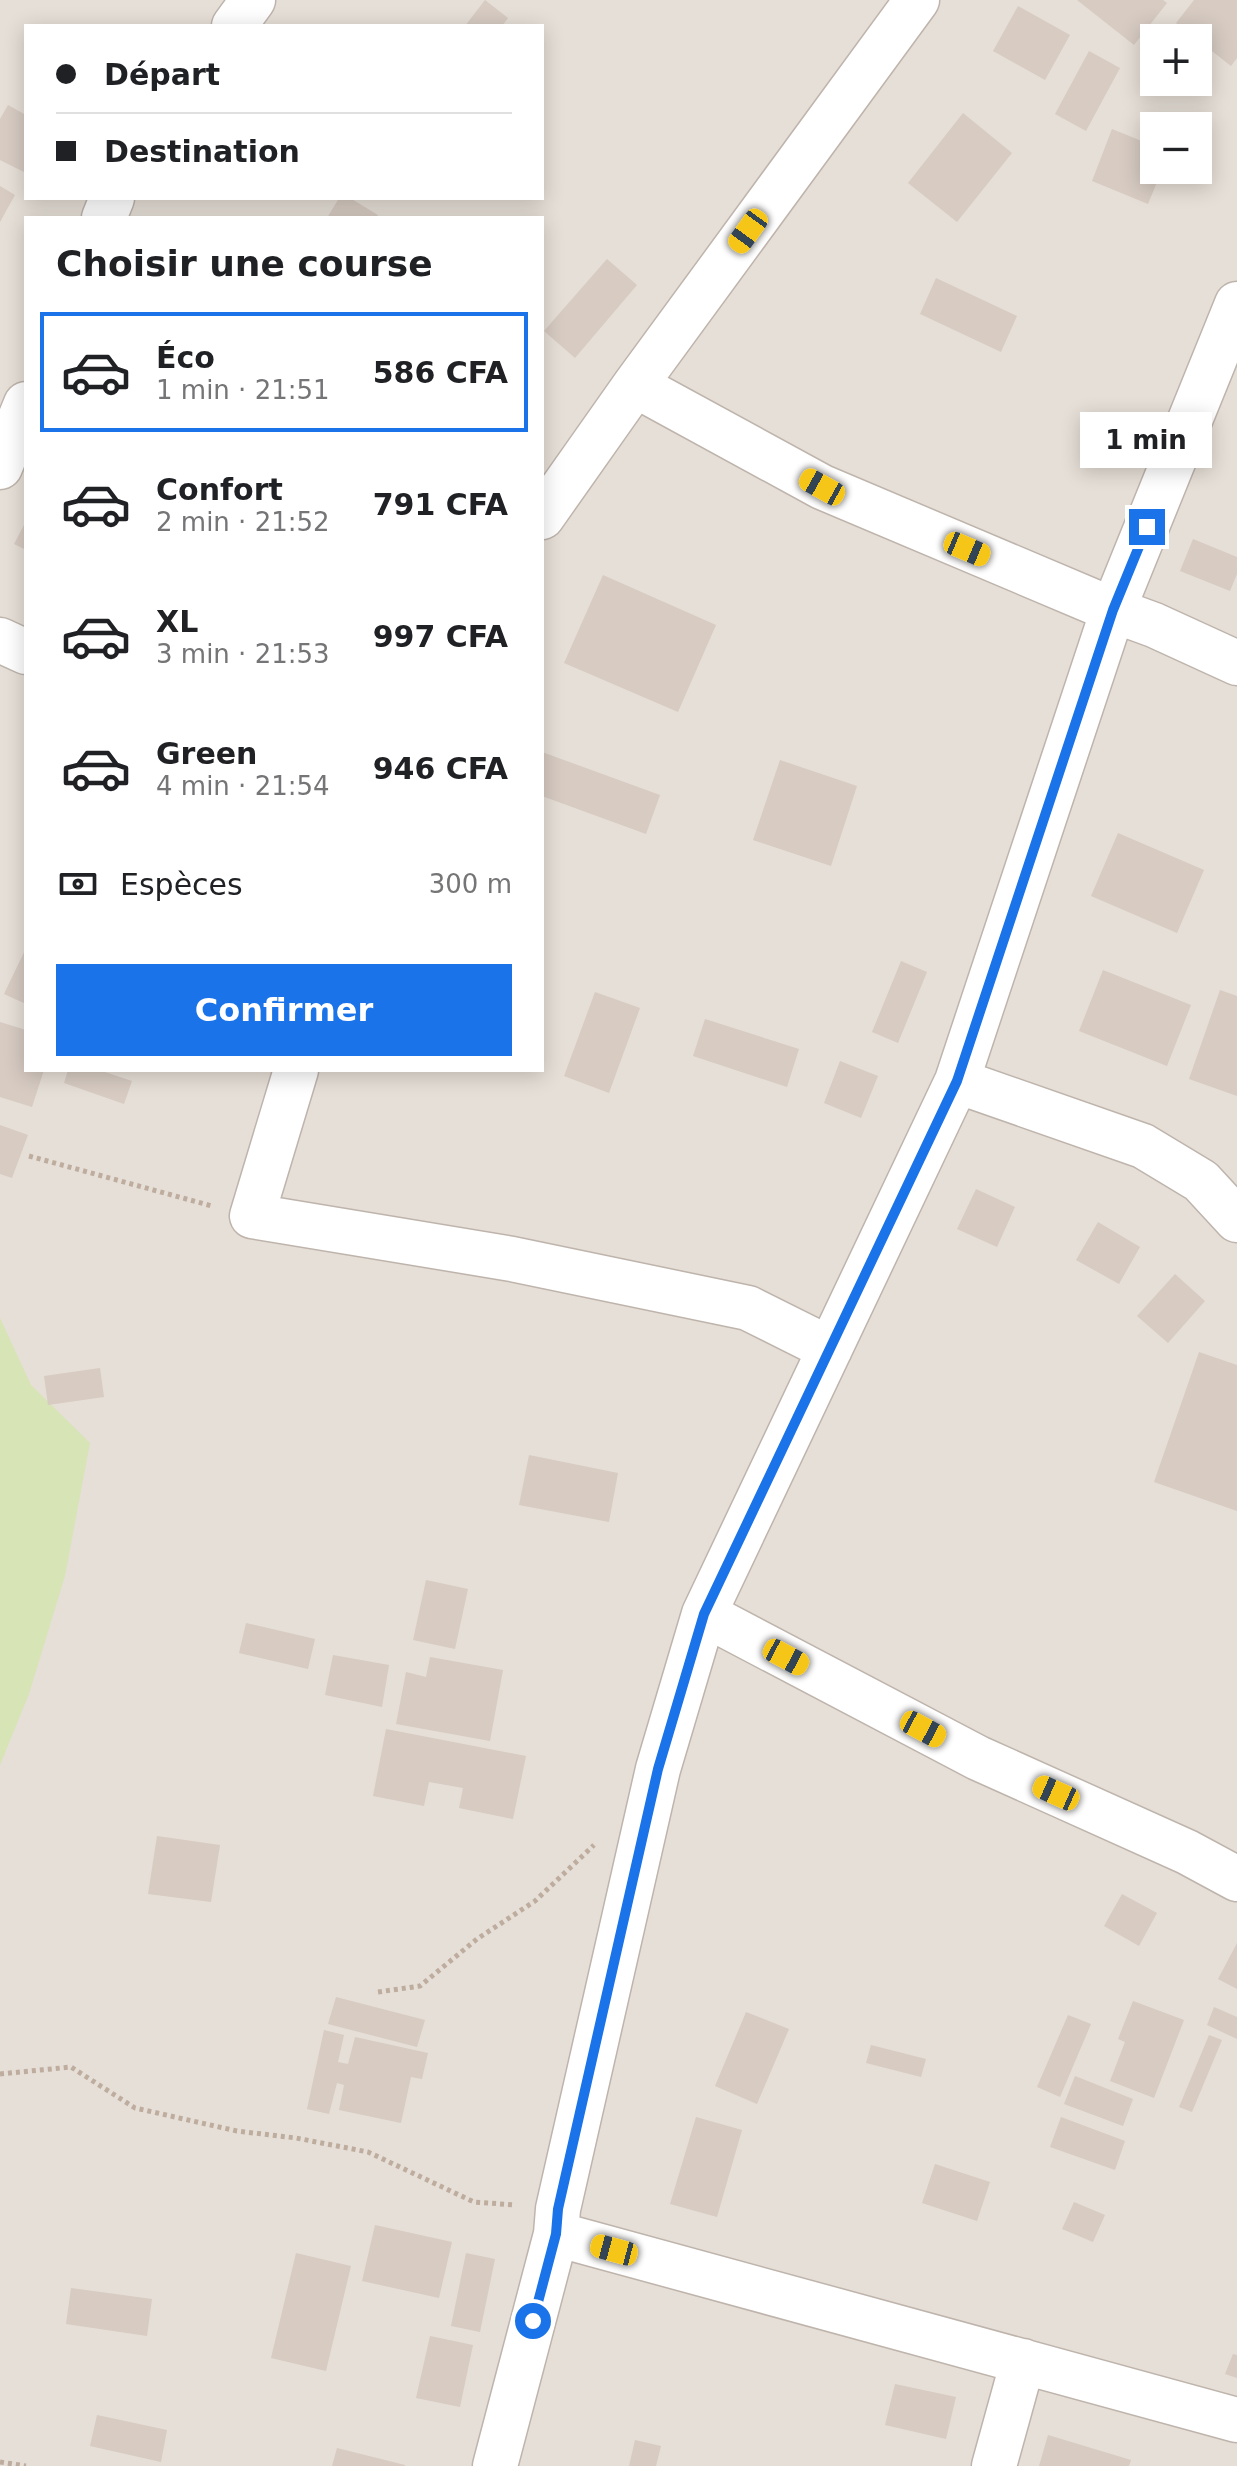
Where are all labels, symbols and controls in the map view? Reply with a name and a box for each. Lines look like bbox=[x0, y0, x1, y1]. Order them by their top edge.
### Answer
map controls bbox=[1140, 24, 1212, 184]
button: + bbox=[1140, 24, 1212, 96]
text: Départ bbox=[104, 57, 220, 92]
button: − bbox=[1140, 112, 1212, 184]
text: Destination bbox=[104, 134, 300, 169]
car bbox=[724, 205, 772, 257]
text: Choisir une course bbox=[56, 243, 433, 284]
icon: car bbox=[60, 336, 132, 408]
text: Éco bbox=[156, 340, 215, 375]
text: 586 CFA bbox=[373, 355, 508, 390]
text: 1 min · 21:51 bbox=[156, 375, 330, 405]
callout: 1 min bbox=[1081, 411, 1213, 467]
text: 1 min bbox=[1105, 425, 1187, 455]
car bbox=[795, 465, 849, 509]
icon: car bbox=[60, 468, 132, 540]
text: Confort bbox=[156, 472, 283, 507]
text: 791 CFA bbox=[373, 487, 508, 522]
text: 2 min · 21:52 bbox=[156, 507, 330, 537]
route end bbox=[1129, 509, 1165, 545]
car bbox=[940, 529, 994, 569]
icon: car bbox=[60, 600, 132, 672]
text: XL bbox=[156, 604, 198, 639]
text: 997 CFA bbox=[373, 619, 508, 654]
text: 3 min · 21:53 bbox=[156, 639, 330, 669]
icon: car bbox=[60, 732, 132, 804]
text: Green bbox=[156, 736, 257, 771]
text: 946 CFA bbox=[373, 751, 508, 786]
text: 4 min · 21:54 bbox=[156, 771, 330, 801]
icon: cash bbox=[56, 862, 100, 906]
text: Espèces bbox=[120, 867, 243, 902]
text: 300 m bbox=[429, 869, 512, 899]
button: Confirmer bbox=[56, 964, 512, 1056]
car bbox=[759, 1635, 813, 1679]
car bbox=[896, 1707, 950, 1751]
car bbox=[1029, 1772, 1083, 1814]
car bbox=[588, 2232, 640, 2268]
route start bbox=[515, 2303, 551, 2339]

